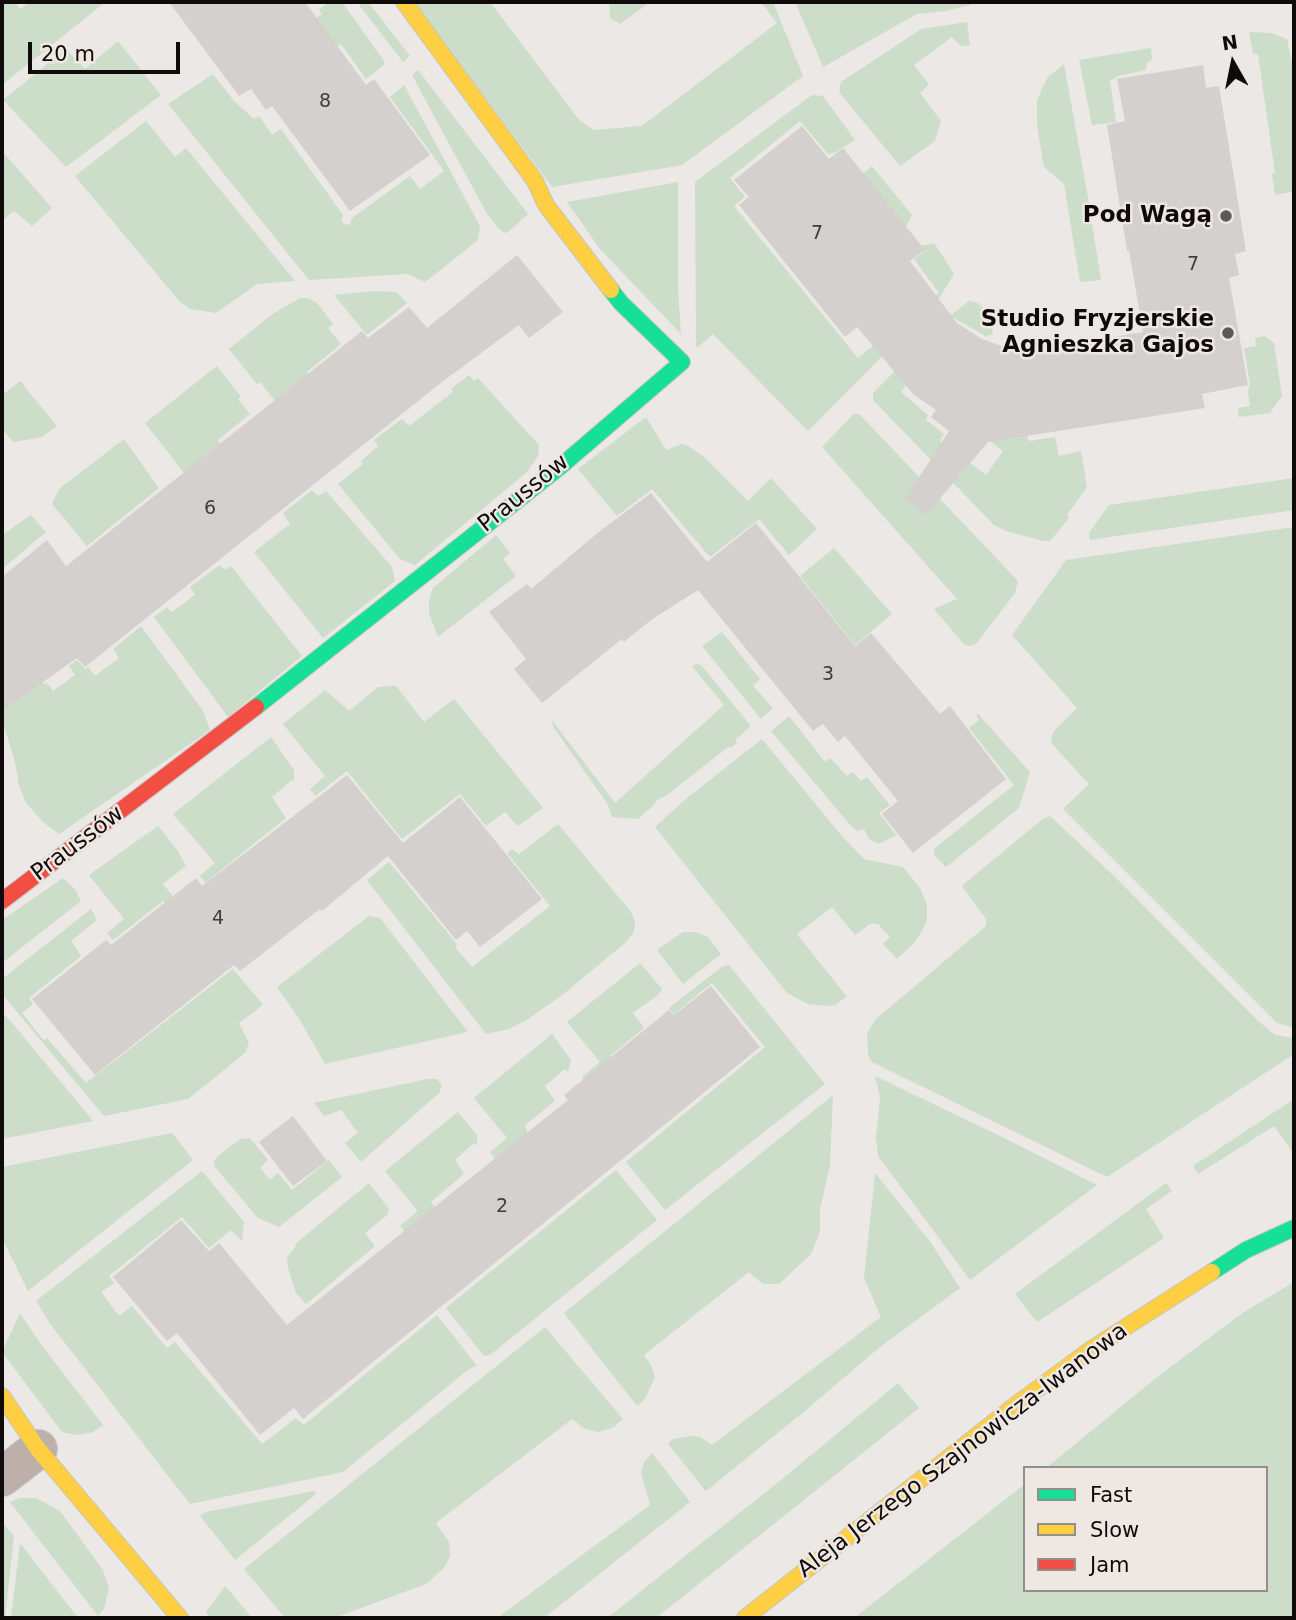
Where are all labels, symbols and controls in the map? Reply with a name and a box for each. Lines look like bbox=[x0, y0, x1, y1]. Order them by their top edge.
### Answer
scale bar bbox=[32, 28, 184, 72]
north arrow bbox=[1198, 28, 1268, 98]
text: N bbox=[1220, 30, 1239, 54]
text: 20 m bbox=[41, 42, 95, 66]
house number: 8 bbox=[319, 91, 331, 113]
place label: Pod Wagą bbox=[1083, 202, 1212, 230]
marker: Pod Wagą bbox=[1218, 208, 1234, 224]
house number: 7 bbox=[811, 223, 823, 245]
house number: 7 bbox=[1187, 254, 1199, 276]
place label: Studio Fryzjerskie Agnieszka Gajos bbox=[981, 306, 1214, 360]
marker: Studio Fryzjerskie Agnieszka Gajos bbox=[1220, 325, 1236, 341]
street label: Praussów bbox=[473, 449, 575, 539]
house number: 6 bbox=[204, 498, 216, 520]
house number: 3 bbox=[822, 664, 834, 686]
street label: Praussów bbox=[26, 800, 130, 888]
house number: 4 bbox=[212, 908, 224, 930]
house number: 2 bbox=[496, 1196, 508, 1218]
street label: Aleja Jerzego Szajnowicza-Iwanowa bbox=[793, 1318, 1133, 1584]
legend bbox=[1023, 1466, 1268, 1592]
text: Fast bbox=[1090, 1483, 1132, 1507]
text: Slow bbox=[1090, 1518, 1139, 1542]
text: Jam bbox=[1090, 1553, 1130, 1577]

